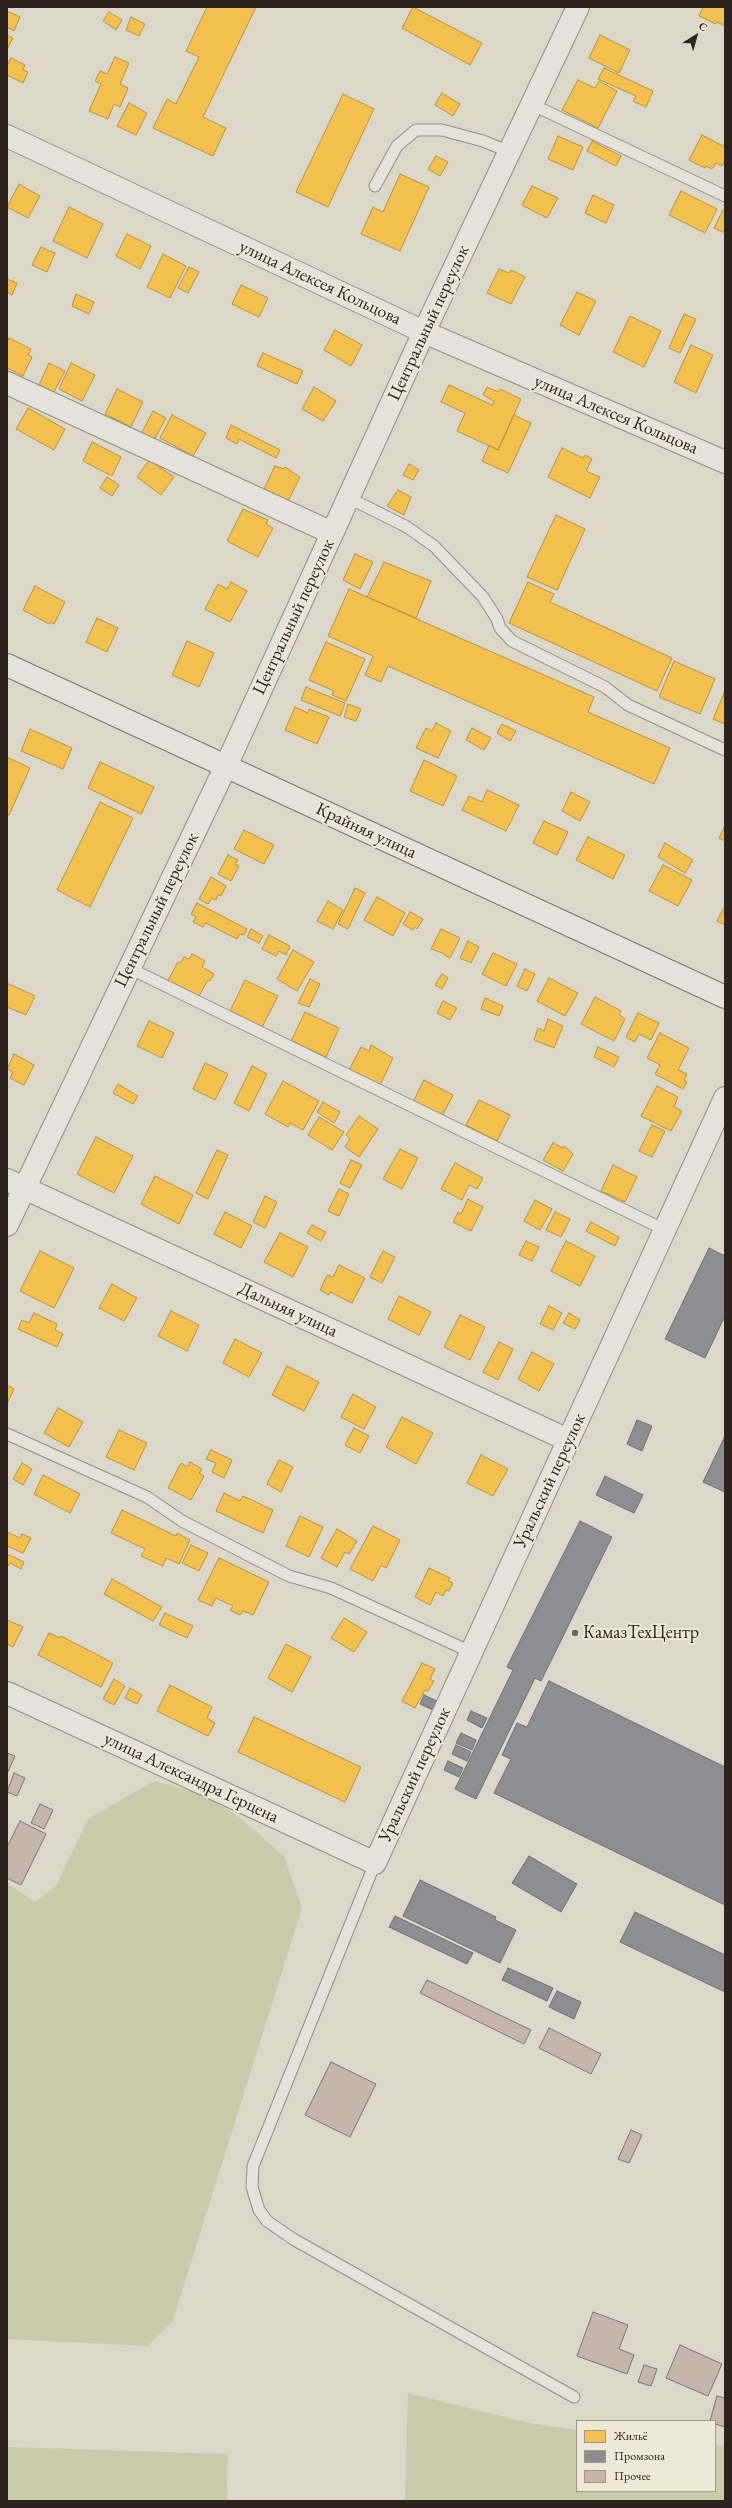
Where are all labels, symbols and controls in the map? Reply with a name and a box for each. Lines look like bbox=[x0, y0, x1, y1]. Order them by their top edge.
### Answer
north arrow bbox=[676, 16, 716, 56]
text: С bbox=[696, 18, 711, 34]
street label: улица Алексея Кольцова bbox=[236, 236, 404, 330]
street label: Центральный переулок bbox=[383, 242, 475, 404]
street label: улица Алексея Кольцова bbox=[531, 371, 701, 459]
street label: Центральный переулок bbox=[248, 536, 340, 698]
street label: Крайняя улица bbox=[312, 798, 420, 864]
street label: Центральный переулок bbox=[110, 829, 204, 991]
street label: Дальняя улица bbox=[235, 1278, 341, 1342]
street label: Уральский переулок bbox=[509, 1410, 591, 1552]
place label: КамазТехЦентр bbox=[583, 1622, 699, 1644]
marker: КамазТехЦентр bbox=[570, 1628, 580, 1638]
street label: Уральский переулок bbox=[374, 1704, 456, 1846]
street label: улица Александра Герцена bbox=[100, 1728, 282, 1828]
legend bbox=[576, 2420, 716, 2492]
text: Жильё bbox=[614, 2428, 647, 2444]
text: Промзона bbox=[614, 2448, 665, 2464]
text: Прочее bbox=[614, 2468, 651, 2484]

